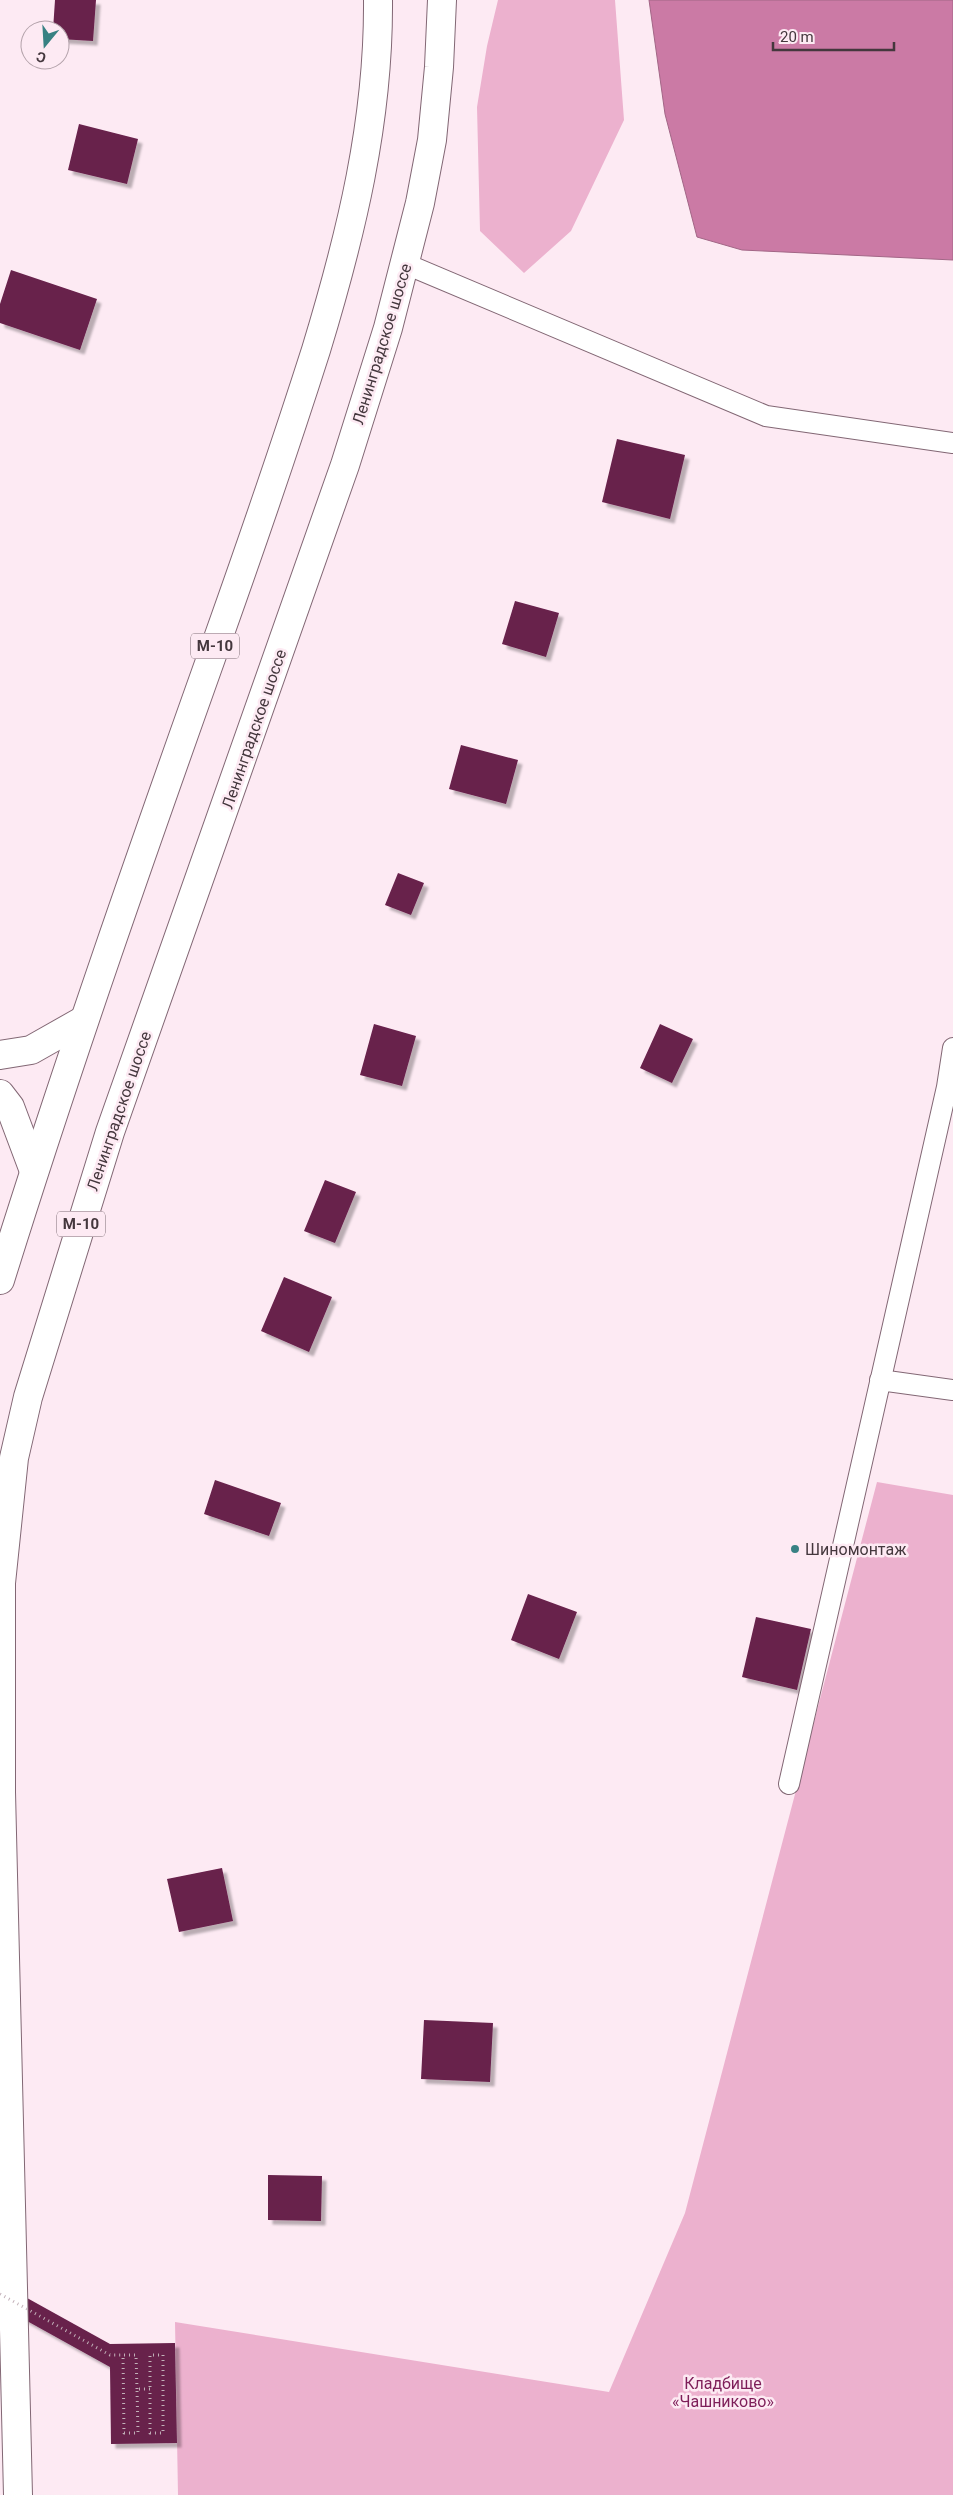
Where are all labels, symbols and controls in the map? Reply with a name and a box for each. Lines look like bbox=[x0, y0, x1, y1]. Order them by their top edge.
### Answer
north arrow bbox=[20, 20, 70, 70]
scale bar bbox=[773, 20, 894, 52]
text: 20 m bbox=[780, 28, 814, 46]
text: С bbox=[34, 48, 48, 66]
street label: Ленинградское шоссе bbox=[348, 261, 416, 427]
road number: М-10 bbox=[191, 634, 239, 658]
street label: Ленинградское шоссе bbox=[218, 647, 290, 811]
street label: Ленинградское шоссе bbox=[83, 1029, 155, 1193]
road number: М-10 bbox=[57, 1212, 105, 1236]
place label: Шиномонтаж bbox=[805, 1540, 907, 1559]
marker: Шиномонтаж bbox=[789, 1543, 801, 1555]
park label: Кладбище «Чашниково» bbox=[672, 2374, 774, 2411]

